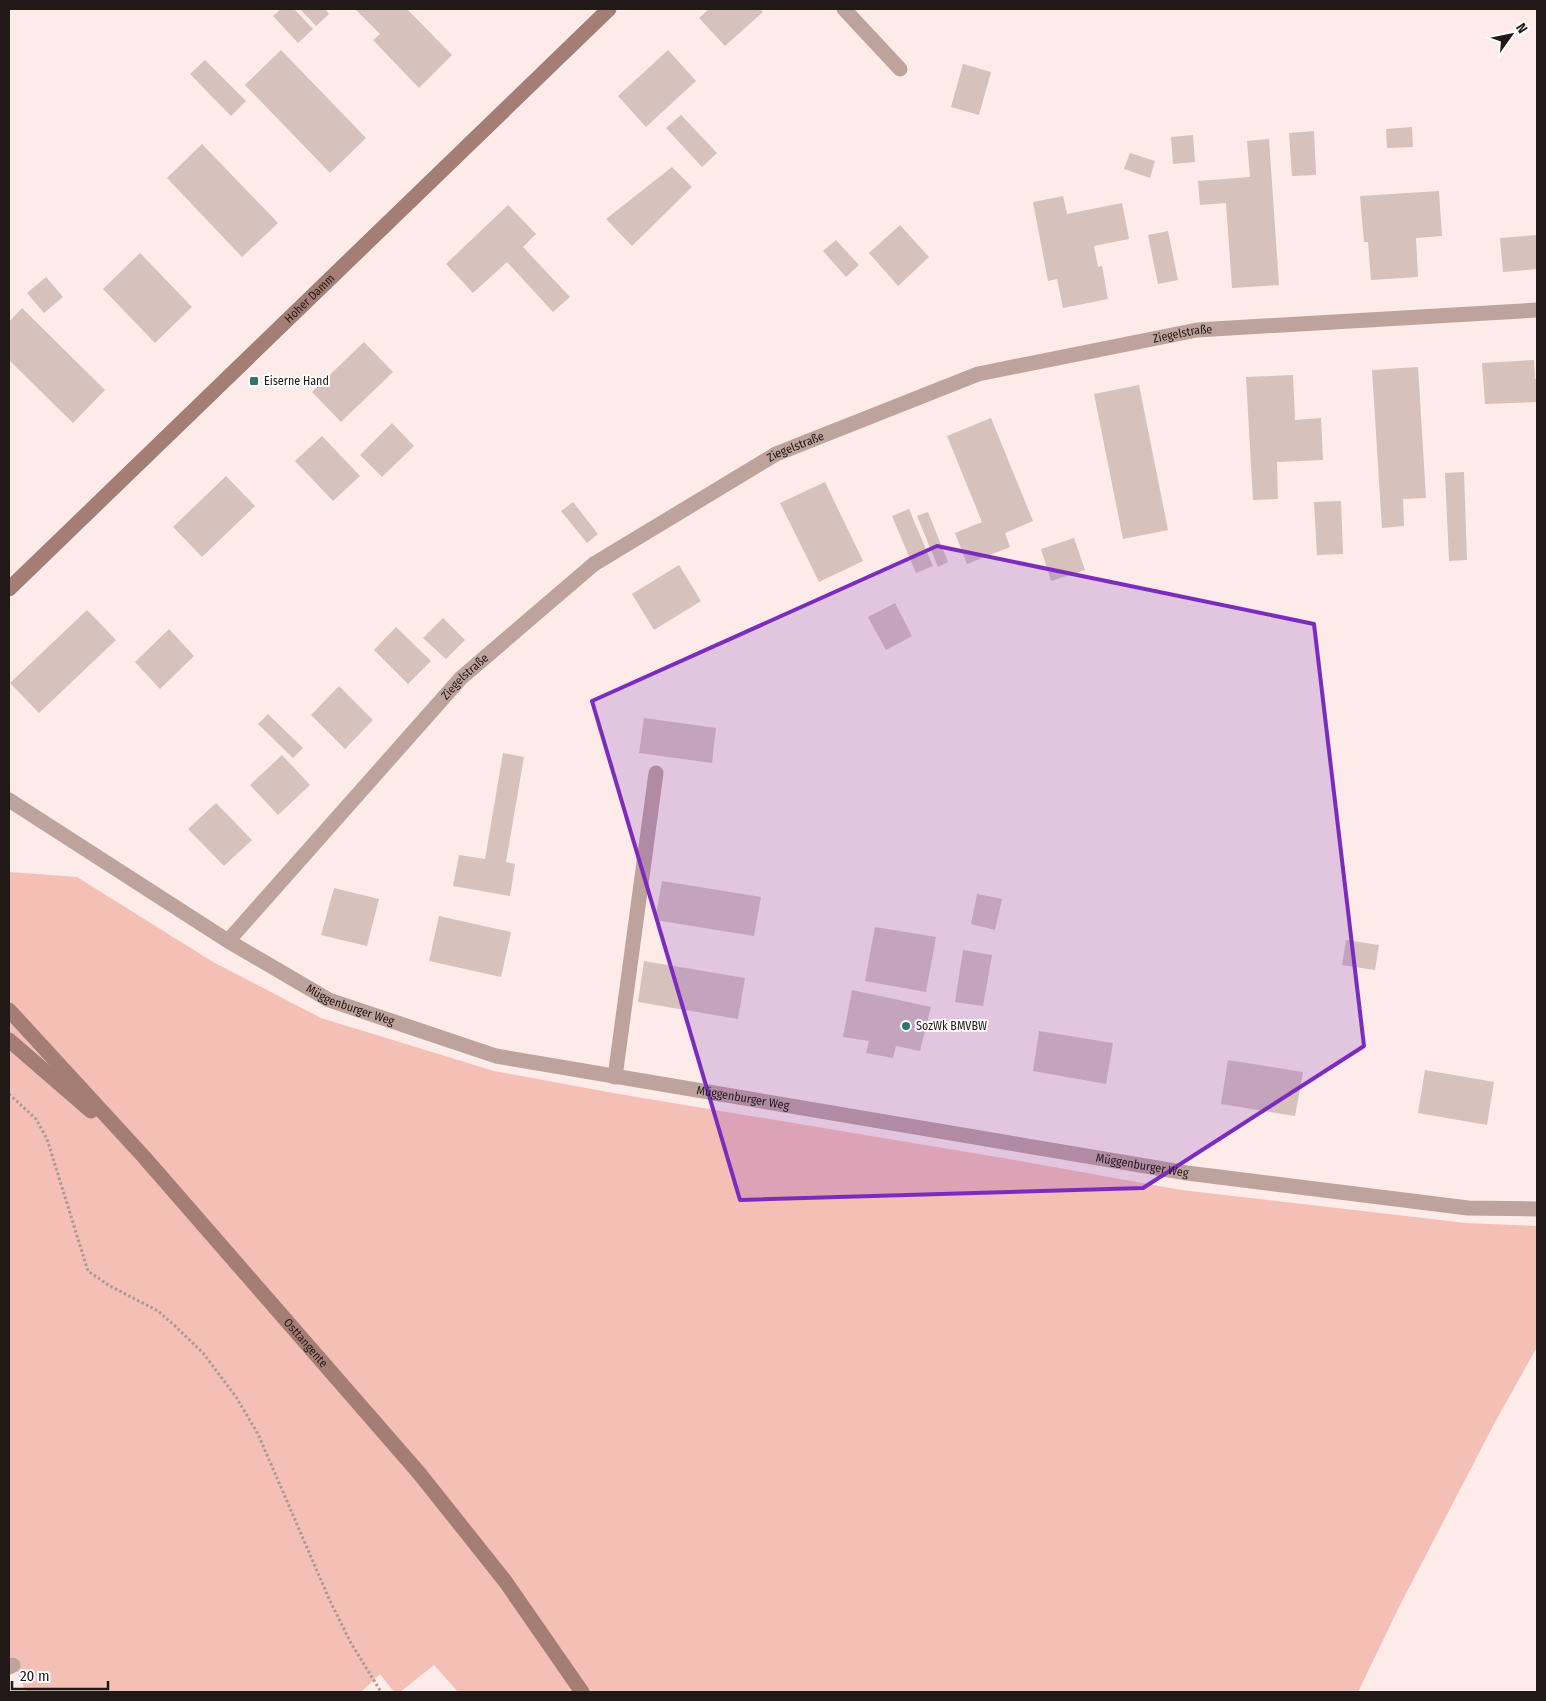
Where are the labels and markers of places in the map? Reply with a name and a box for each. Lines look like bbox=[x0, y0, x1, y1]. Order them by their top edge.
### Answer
place label: Eiserne Hand bbox=[264, 374, 329, 388]
marker: Eiserne Hand bbox=[248, 375, 260, 387]
place label: SozWk BMVBW bbox=[916, 1019, 987, 1033]
marker: SozWk BMVBW bbox=[900, 1020, 912, 1032]

